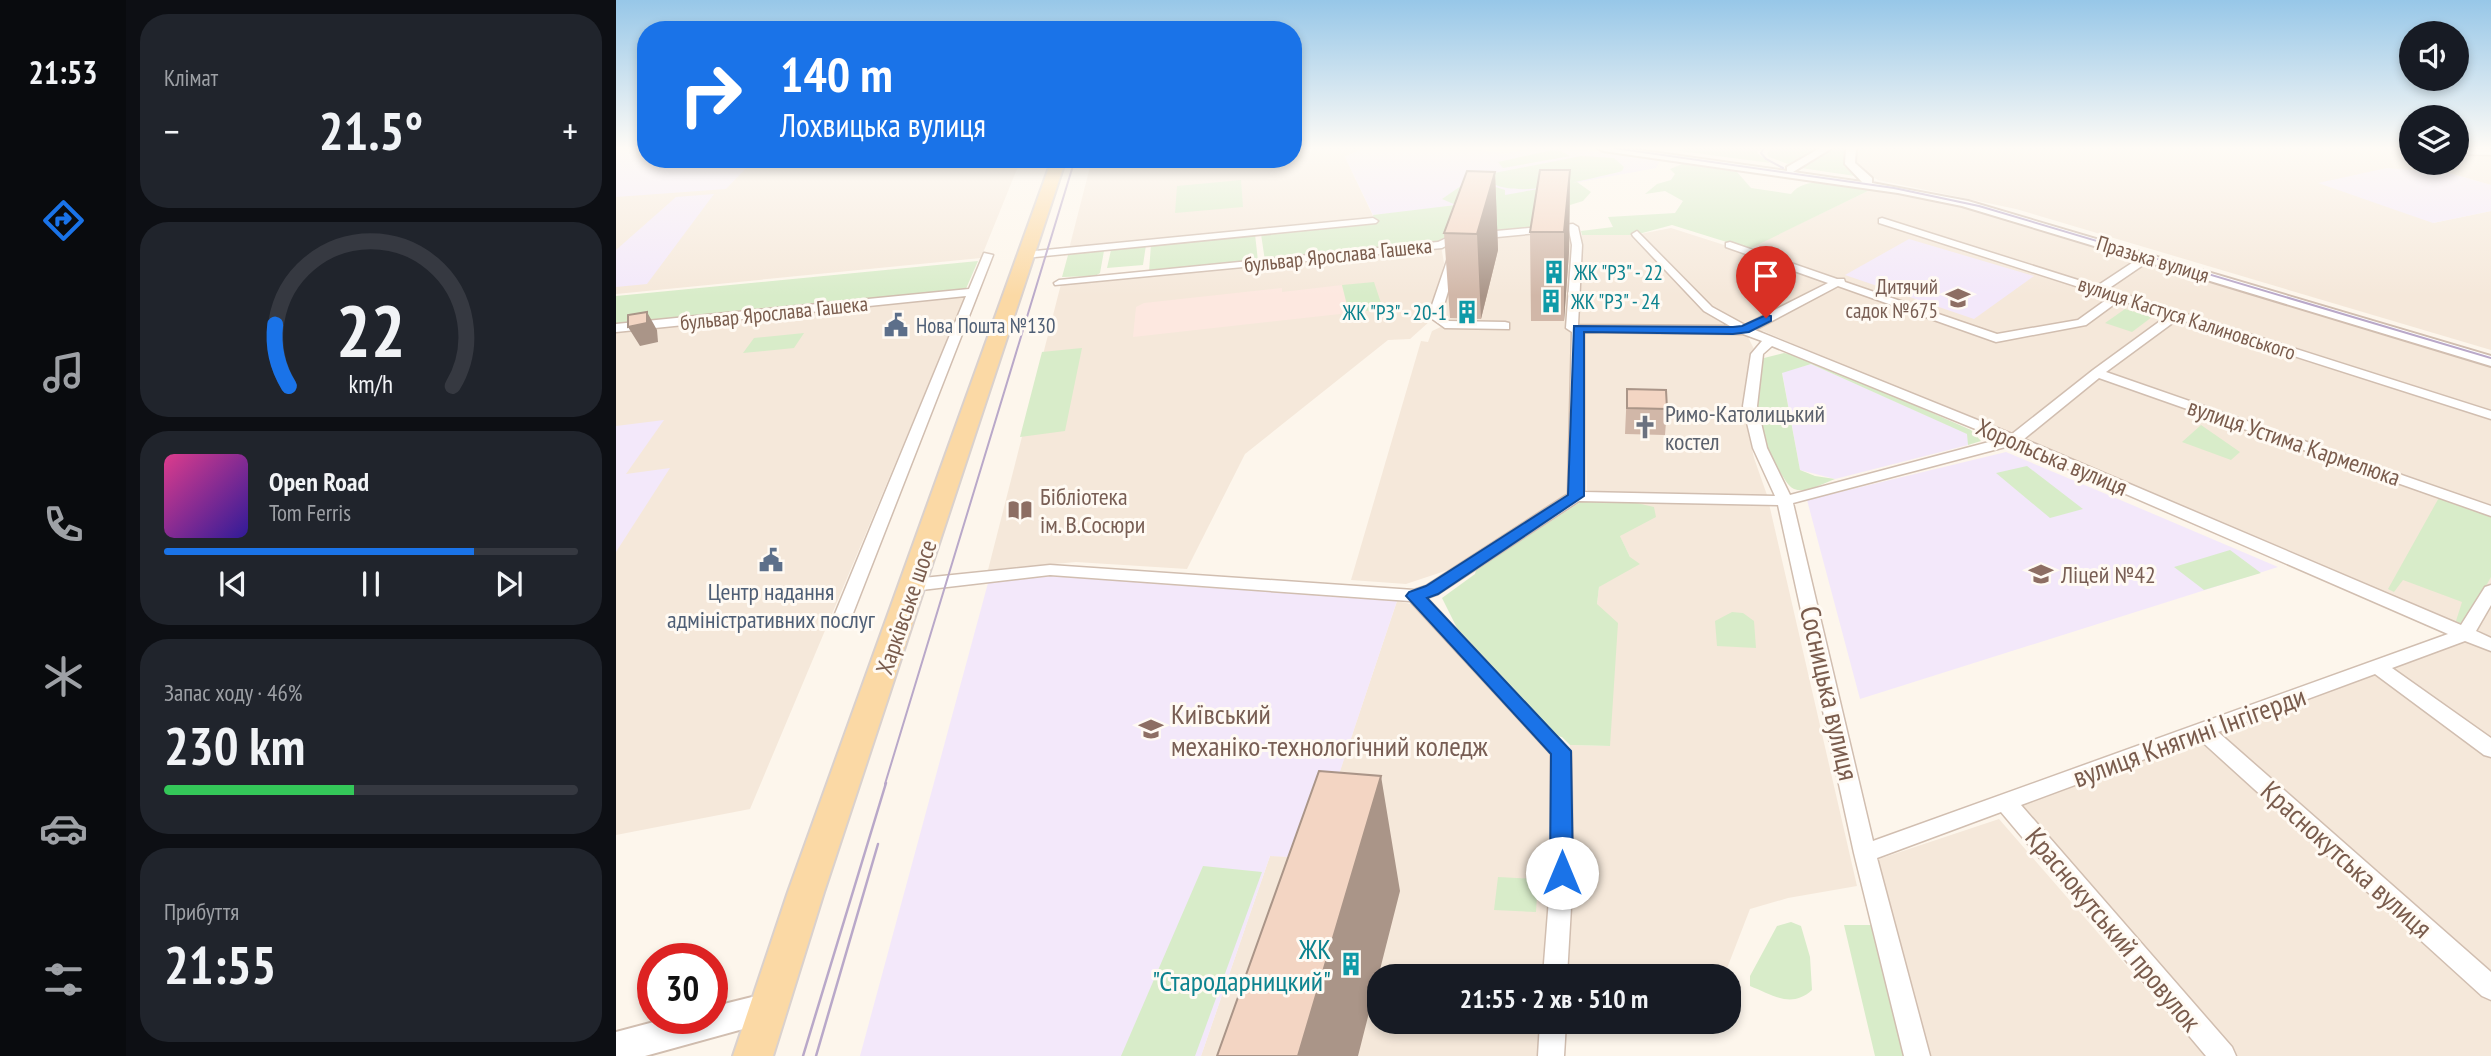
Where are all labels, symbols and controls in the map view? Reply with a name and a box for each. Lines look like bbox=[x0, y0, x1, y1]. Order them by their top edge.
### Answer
map controls bbox=[2399, 21, 2469, 175]
button: sound bbox=[2399, 21, 2469, 91]
text: 140 m bbox=[780, 42, 893, 106]
icon: right bbox=[665, 49, 756, 140]
text: 21:53 bbox=[28, 51, 98, 93]
text: Клімат bbox=[164, 63, 218, 92]
text: 21.5° bbox=[319, 97, 423, 164]
text: Лохвицька вулиця bbox=[780, 104, 986, 146]
button: layers bbox=[2399, 105, 2469, 175]
text: − bbox=[164, 106, 180, 155]
text: + bbox=[562, 106, 578, 155]
icon: directions bbox=[39, 196, 88, 245]
street label: Празька вулиця bbox=[2094, 229, 2212, 289]
street label: бульвар Ярослава Гашека bbox=[1243, 232, 1433, 278]
pin bbox=[1736, 246, 1796, 318]
icon: arrive bbox=[1747, 257, 1785, 295]
building icon: ЖК "РЗ" - 22 bbox=[1540, 258, 1568, 286]
place label: ЖК "РЗ" - 22 bbox=[1573, 259, 1663, 286]
street label: вулиця Кастуся Калиновського bbox=[2075, 270, 2299, 366]
place label: Дитячий садок №675 bbox=[1846, 273, 1938, 324]
text: 22 bbox=[336, 282, 406, 376]
school or university icon: Дитячий садок №675 bbox=[1944, 284, 1972, 312]
building icon: ЖК "РЗ" - 24 bbox=[1537, 287, 1565, 315]
place label: ЖК "РЗ" - 24 bbox=[1570, 288, 1660, 315]
street label: бульвар Ярослава Гашека bbox=[679, 290, 869, 336]
building icon: ЖК "РЗ" - 20-1 bbox=[1453, 298, 1481, 326]
place label: ЖК "РЗ" - 20-1 bbox=[1342, 299, 1447, 326]
public building icon: Нова Пошта №130 bbox=[882, 311, 910, 339]
place label: Нова Пошта №130 bbox=[916, 312, 1055, 339]
icon: music bbox=[39, 348, 88, 397]
text: km/h bbox=[349, 367, 393, 399]
street label: вулиця Устима Кармелюка bbox=[2184, 391, 2404, 493]
place label: Римо-Католицький костел bbox=[1665, 398, 1825, 457]
street label: Хорольська вулиця bbox=[1972, 411, 2132, 503]
church icon: Римо-Католицький костел bbox=[1631, 413, 1659, 441]
text: Open Road bbox=[269, 465, 369, 498]
place label: Бібліотека ім. В.Сосюри bbox=[1040, 481, 1145, 540]
library icon: Бібліотека ім. В.Сосюри bbox=[1006, 496, 1034, 524]
text: Tom Ferris bbox=[269, 498, 351, 527]
icon: phone bbox=[39, 500, 88, 549]
street label: Харківське шосе bbox=[868, 535, 944, 679]
public building icon: Центр надання адміністративних послуг bbox=[757, 546, 785, 574]
place label: Ліцей №42 bbox=[2060, 559, 2156, 590]
school or university icon: Ліцей №42 bbox=[2027, 560, 2055, 588]
icon: previous bbox=[214, 565, 252, 603]
icon: pause bbox=[352, 565, 390, 603]
icon: next bbox=[490, 565, 528, 603]
place label: Центр надання адміністративних послуг bbox=[667, 576, 876, 635]
street label: Сосницька вулиця bbox=[1792, 602, 1868, 784]
icon: climate bbox=[39, 652, 88, 701]
street label: вулиця Княгині Інгігерди bbox=[2067, 677, 2311, 795]
text: Запас ходу · 46% bbox=[164, 678, 302, 707]
place label: Київський механіко-технологічний коледж bbox=[1171, 695, 1489, 764]
text: 230 km bbox=[164, 712, 305, 779]
school or university icon: Київський механіко-технологічний коледж bbox=[1137, 715, 1165, 743]
street label: Краснокутська вулиця bbox=[2253, 772, 2441, 946]
icon: car bbox=[39, 804, 88, 853]
street label: Краснокутський провулок bbox=[2018, 819, 2210, 1039]
position arrow bbox=[1525, 836, 1599, 910]
text: Прибуття bbox=[164, 897, 239, 926]
place label: ЖК "Стародарницкий" bbox=[1152, 930, 1331, 999]
text: 21:55 bbox=[164, 931, 276, 998]
speed limit sign: 30 bbox=[637, 943, 728, 1034]
building icon: ЖК "Стародарницкий" bbox=[1337, 950, 1365, 978]
icon: filters bbox=[39, 955, 88, 1004]
text: 21:55 · 2 хв · 510 m bbox=[1460, 982, 1648, 1015]

